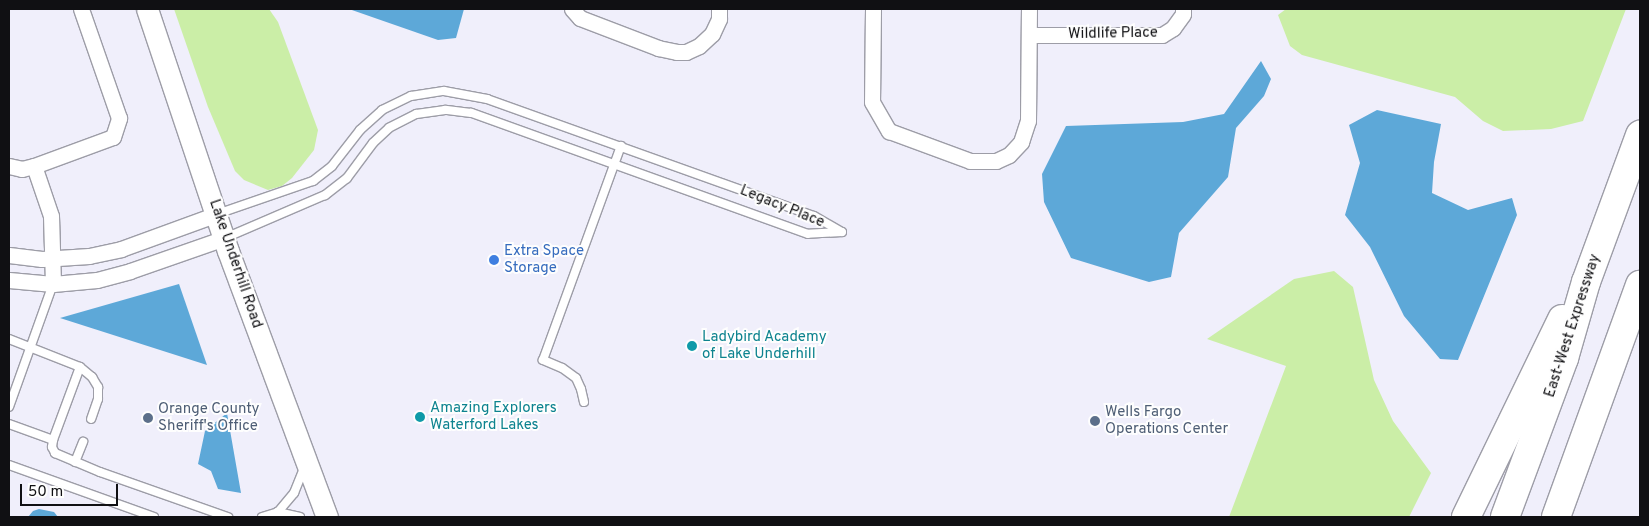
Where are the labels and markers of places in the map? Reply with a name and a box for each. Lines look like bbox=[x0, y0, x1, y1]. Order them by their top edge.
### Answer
place label: Extra Space Storage bbox=[504, 242, 584, 277]
marker: Extra Space Storage bbox=[488, 254, 500, 266]
place label: Ladybird Academy of Lake Underhill bbox=[702, 328, 827, 363]
marker: Ladybird Academy of Lake Underhill bbox=[686, 340, 698, 352]
place label: Amazing Explorers Waterford Lakes bbox=[430, 399, 557, 434]
place label: Orange County Sheriff's Office bbox=[158, 400, 260, 435]
place label: Wells Fargo Operations Center bbox=[1105, 403, 1228, 438]
marker: Amazing Explorers Waterford Lakes bbox=[414, 411, 426, 423]
marker: Orange County Sheriff's Office bbox=[142, 412, 154, 424]
marker: Wells Fargo Operations Center bbox=[1089, 415, 1101, 427]

